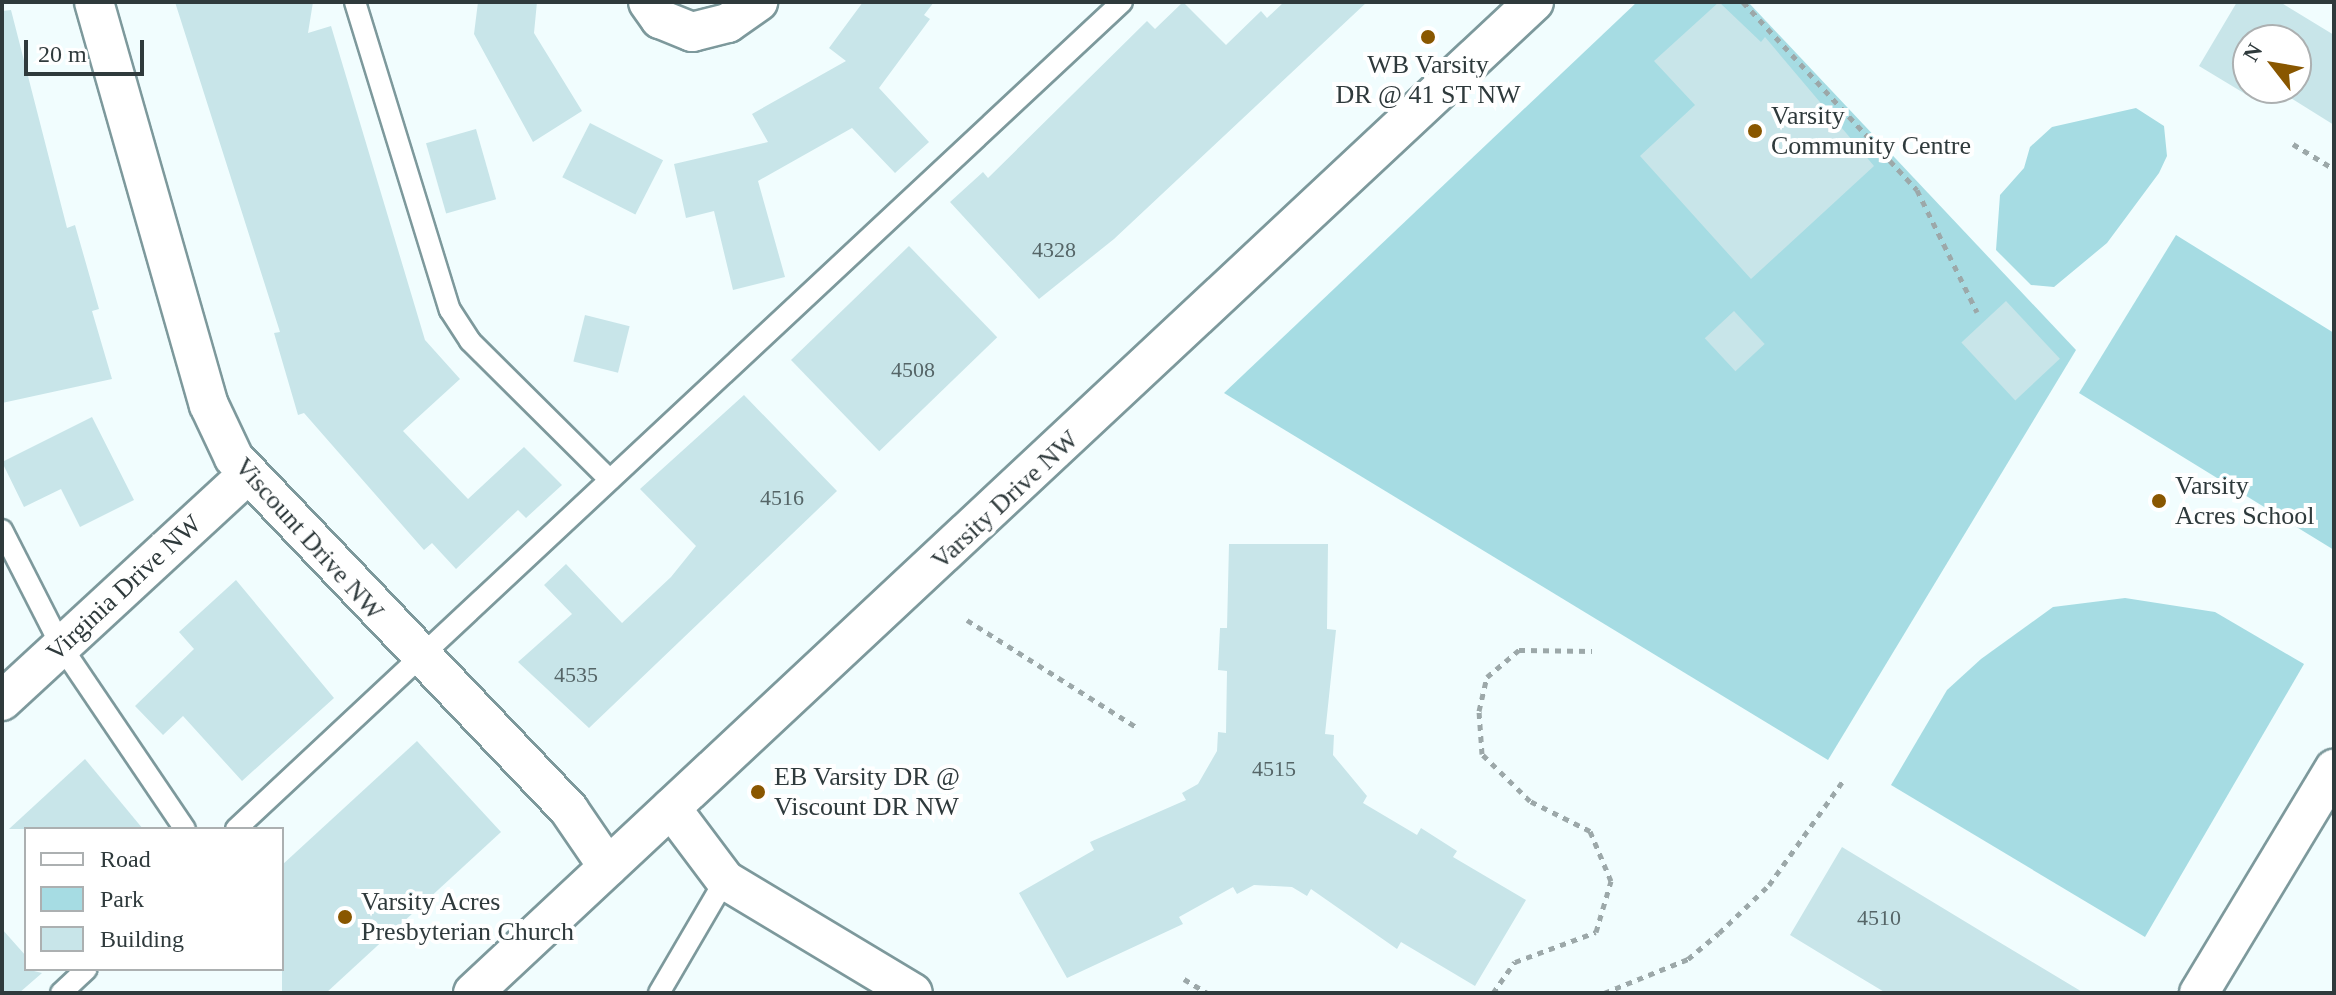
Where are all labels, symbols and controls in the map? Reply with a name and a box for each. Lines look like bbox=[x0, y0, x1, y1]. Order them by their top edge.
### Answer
scale bar bbox=[28, 24, 148, 74]
north arrow bbox=[2232, 24, 2312, 104]
marker: WB Varsity DR @ 41 ST NW bbox=[1419, 28, 1437, 46]
text: N bbox=[2238, 39, 2268, 66]
text: 20 m bbox=[38, 41, 87, 67]
place label: WB Varsity DR @ 41 ST NW bbox=[1335, 49, 1521, 110]
place label: Varsity Community Centre bbox=[1771, 100, 1971, 162]
marker: Varsity Community Centre bbox=[1746, 122, 1764, 140]
house number: 4328 bbox=[1032, 237, 1076, 263]
house number: 4508 bbox=[891, 357, 935, 383]
street label: Varsity Drive NW bbox=[925, 424, 1085, 576]
street label: Viscount Drive NW bbox=[228, 451, 390, 627]
place label: Varsity Acres School bbox=[2175, 470, 2314, 532]
house number: 4516 bbox=[760, 485, 804, 511]
marker: Varsity Acres School bbox=[2150, 492, 2168, 510]
street label: Virginia Drive NW bbox=[40, 508, 208, 668]
house number: 4535 bbox=[554, 662, 598, 688]
house number: 4515 bbox=[1252, 756, 1296, 782]
place label: EB Varsity DR @ Viscount DR NW bbox=[774, 761, 960, 822]
marker: EB Varsity DR @ Viscount DR NW bbox=[749, 783, 767, 801]
legend bbox=[24, 827, 284, 971]
text: Road bbox=[100, 846, 151, 872]
text: Park bbox=[100, 886, 144, 912]
place label: Varsity Acres Presbyterian Church bbox=[361, 886, 574, 948]
house number: 4510 bbox=[1857, 905, 1901, 931]
marker: Varsity Acres Presbyterian Church bbox=[336, 908, 354, 926]
text: Building bbox=[100, 926, 184, 952]

